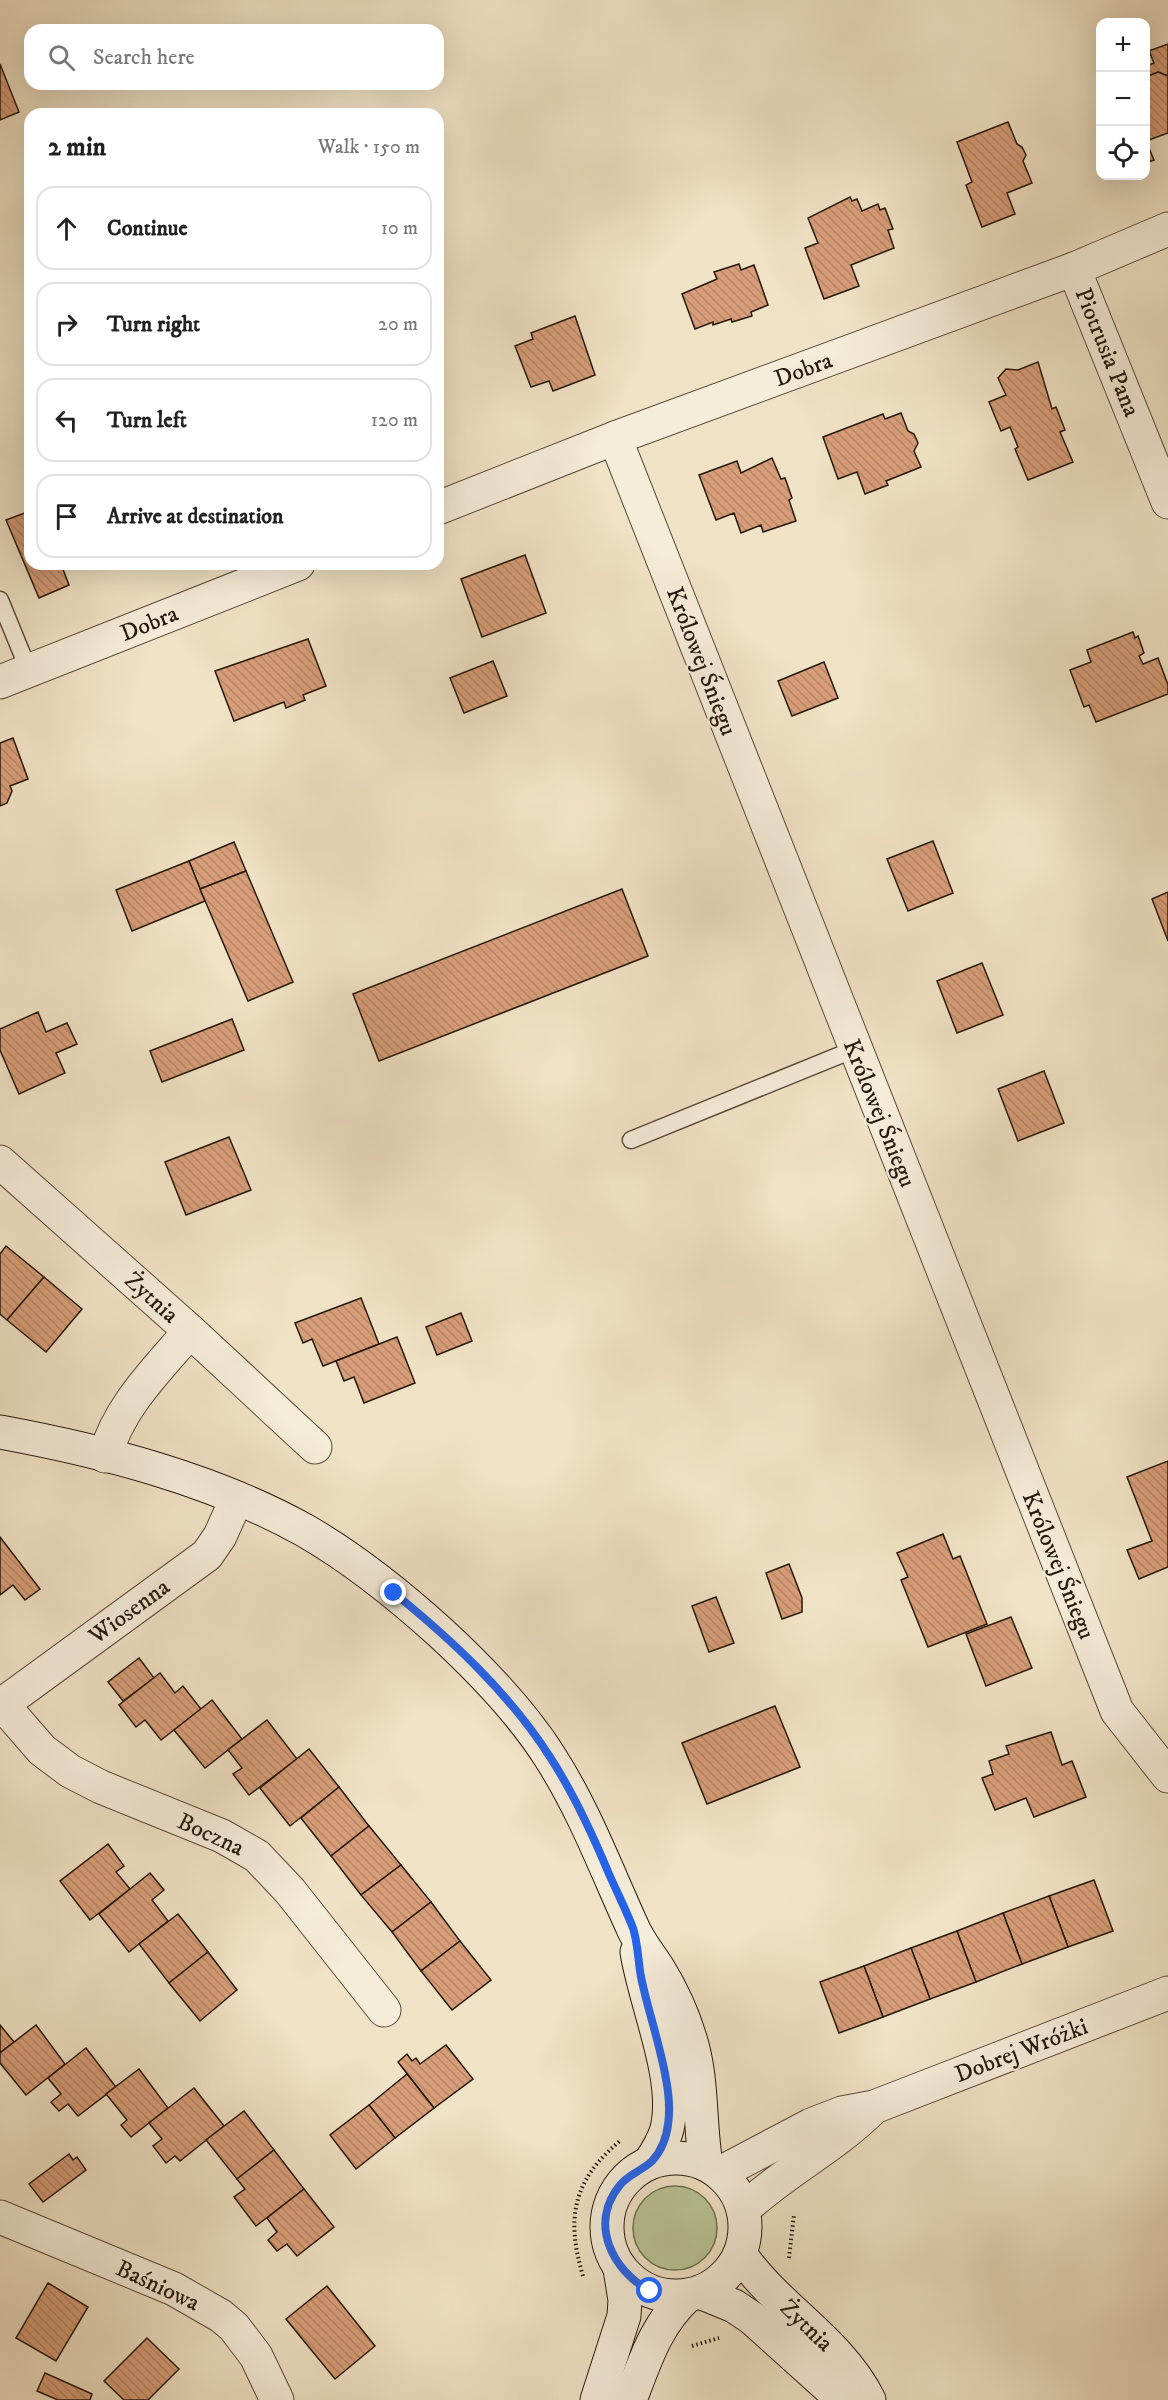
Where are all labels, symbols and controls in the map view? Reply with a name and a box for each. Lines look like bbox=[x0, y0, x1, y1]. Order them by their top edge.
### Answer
map controls bbox=[1096, 18, 1150, 180]
button: + bbox=[1096, 18, 1150, 72]
search box bbox=[24, 24, 444, 90]
icon: search bbox=[45, 41, 78, 74]
text: Search here bbox=[93, 44, 195, 71]
button: − bbox=[1096, 72, 1150, 126]
button: locate bbox=[1096, 126, 1150, 180]
text: 2 min bbox=[48, 131, 106, 164]
text: Walk · 150 m bbox=[318, 135, 420, 160]
icon: ahead bbox=[50, 212, 83, 245]
text: Continue bbox=[107, 215, 188, 242]
text: 10 m bbox=[381, 216, 418, 241]
street label: Piotrusia Pana bbox=[1068, 284, 1147, 422]
icon: right bbox=[50, 308, 83, 341]
text: Turn right bbox=[107, 311, 200, 338]
text: 20 m bbox=[378, 312, 418, 337]
street label: Dobra bbox=[770, 345, 837, 394]
icon: left bbox=[50, 404, 83, 437]
text: Turn left bbox=[107, 407, 187, 434]
text: 120 m bbox=[371, 408, 418, 433]
icon: arrive bbox=[50, 500, 83, 533]
text: Arrive at destination bbox=[107, 503, 284, 530]
street label: Królowej Śniegu bbox=[659, 582, 744, 740]
street label: Dobra bbox=[116, 599, 183, 649]
street label: Królowej Śniegu bbox=[836, 1035, 923, 1192]
street label: Żytnia bbox=[118, 1265, 186, 1330]
street label: Królowej Śniegu bbox=[1015, 1487, 1102, 1644]
street label: Wiosenna bbox=[82, 1572, 177, 1652]
route end bbox=[380, 1579, 406, 1605]
street label: Boczna bbox=[172, 1806, 250, 1864]
street label: Dobrej Wróżki bbox=[951, 2012, 1092, 2090]
street label: Baśniowa bbox=[111, 2253, 205, 2319]
route start bbox=[636, 2277, 662, 2303]
street label: Żytnia bbox=[773, 2292, 841, 2359]

